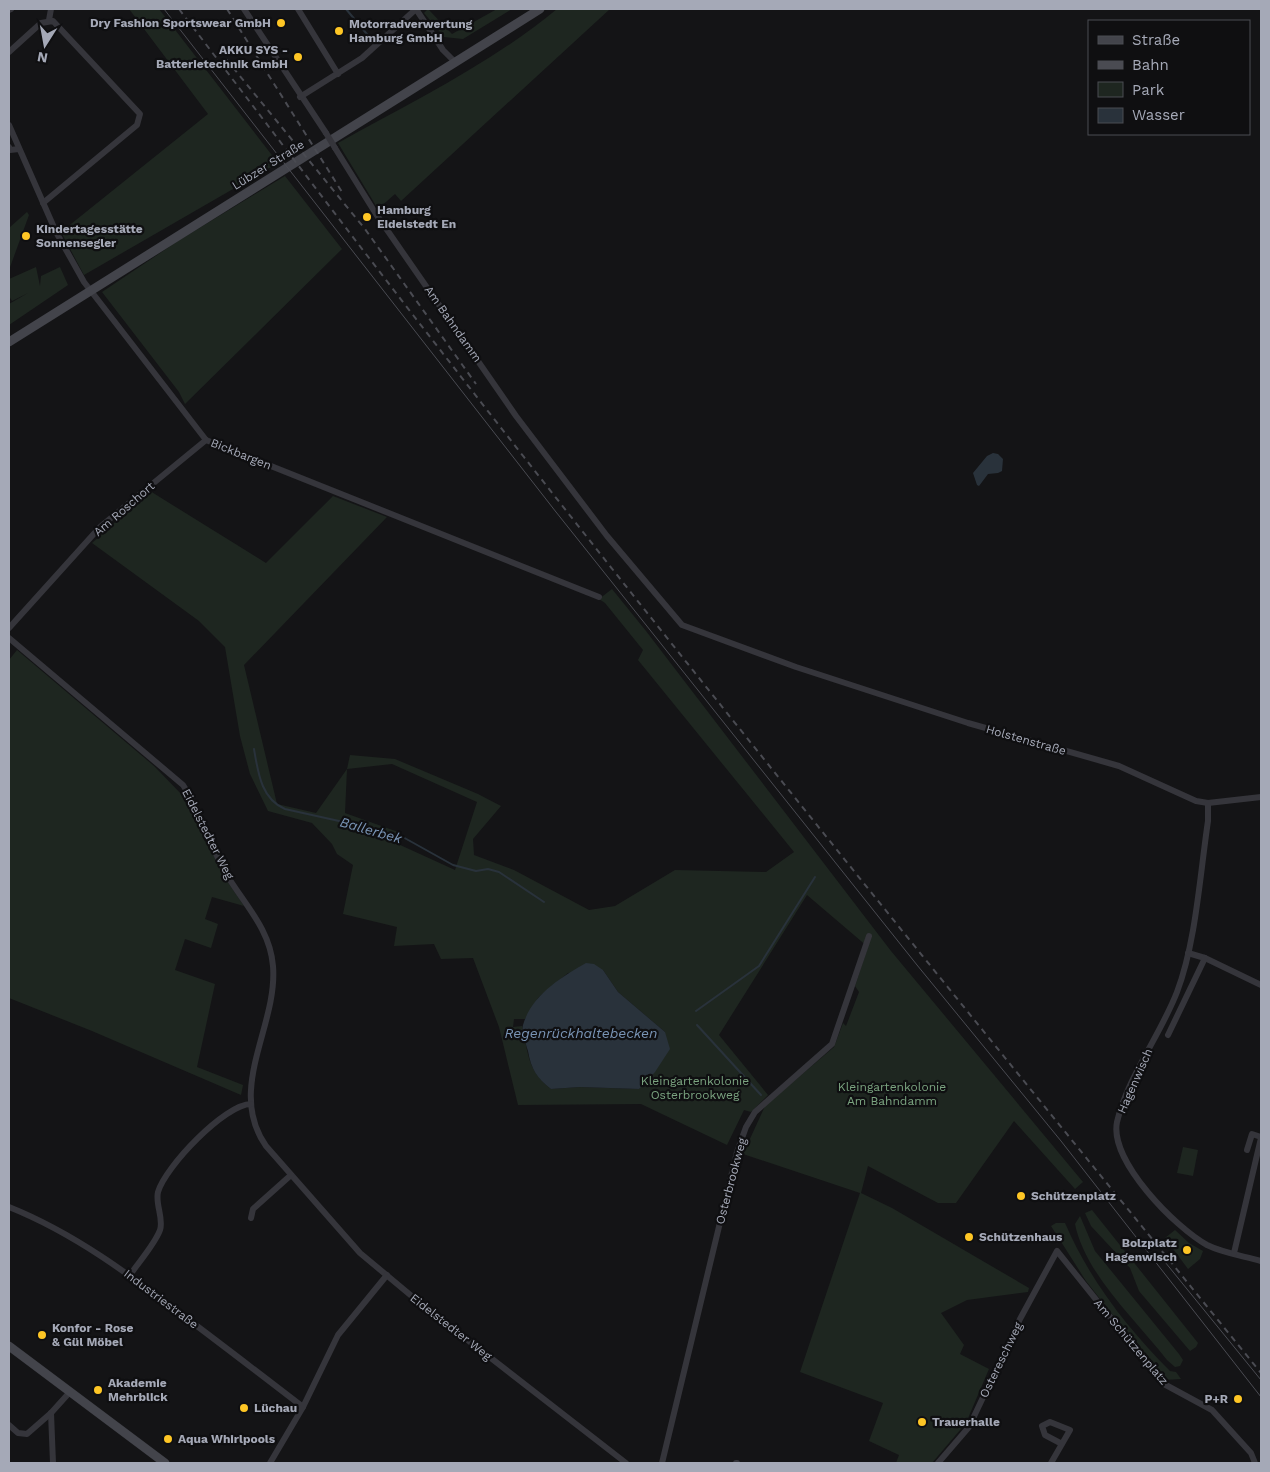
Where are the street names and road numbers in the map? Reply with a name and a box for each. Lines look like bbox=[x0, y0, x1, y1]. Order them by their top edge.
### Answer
street label: Lübzer Straße bbox=[229, 137, 307, 193]
street label: Am Bahndamm bbox=[421, 283, 485, 365]
street label: Bickbargen bbox=[209, 435, 273, 473]
street label: Am Roschort bbox=[91, 479, 157, 539]
street label: Holstenstraße bbox=[984, 722, 1068, 758]
street label: Eidelstedter Weg bbox=[179, 786, 237, 882]
street label: Hagenwisch bbox=[1114, 1046, 1156, 1116]
street label: Osterbrookweg bbox=[713, 1136, 749, 1226]
street label: Industriestraße bbox=[121, 1267, 201, 1332]
street label: Eidelstedter Weg bbox=[407, 1291, 495, 1364]
street label: Am Schützenplatz bbox=[1091, 1296, 1171, 1388]
street label: Ostereschweg bbox=[977, 1319, 1026, 1400]

